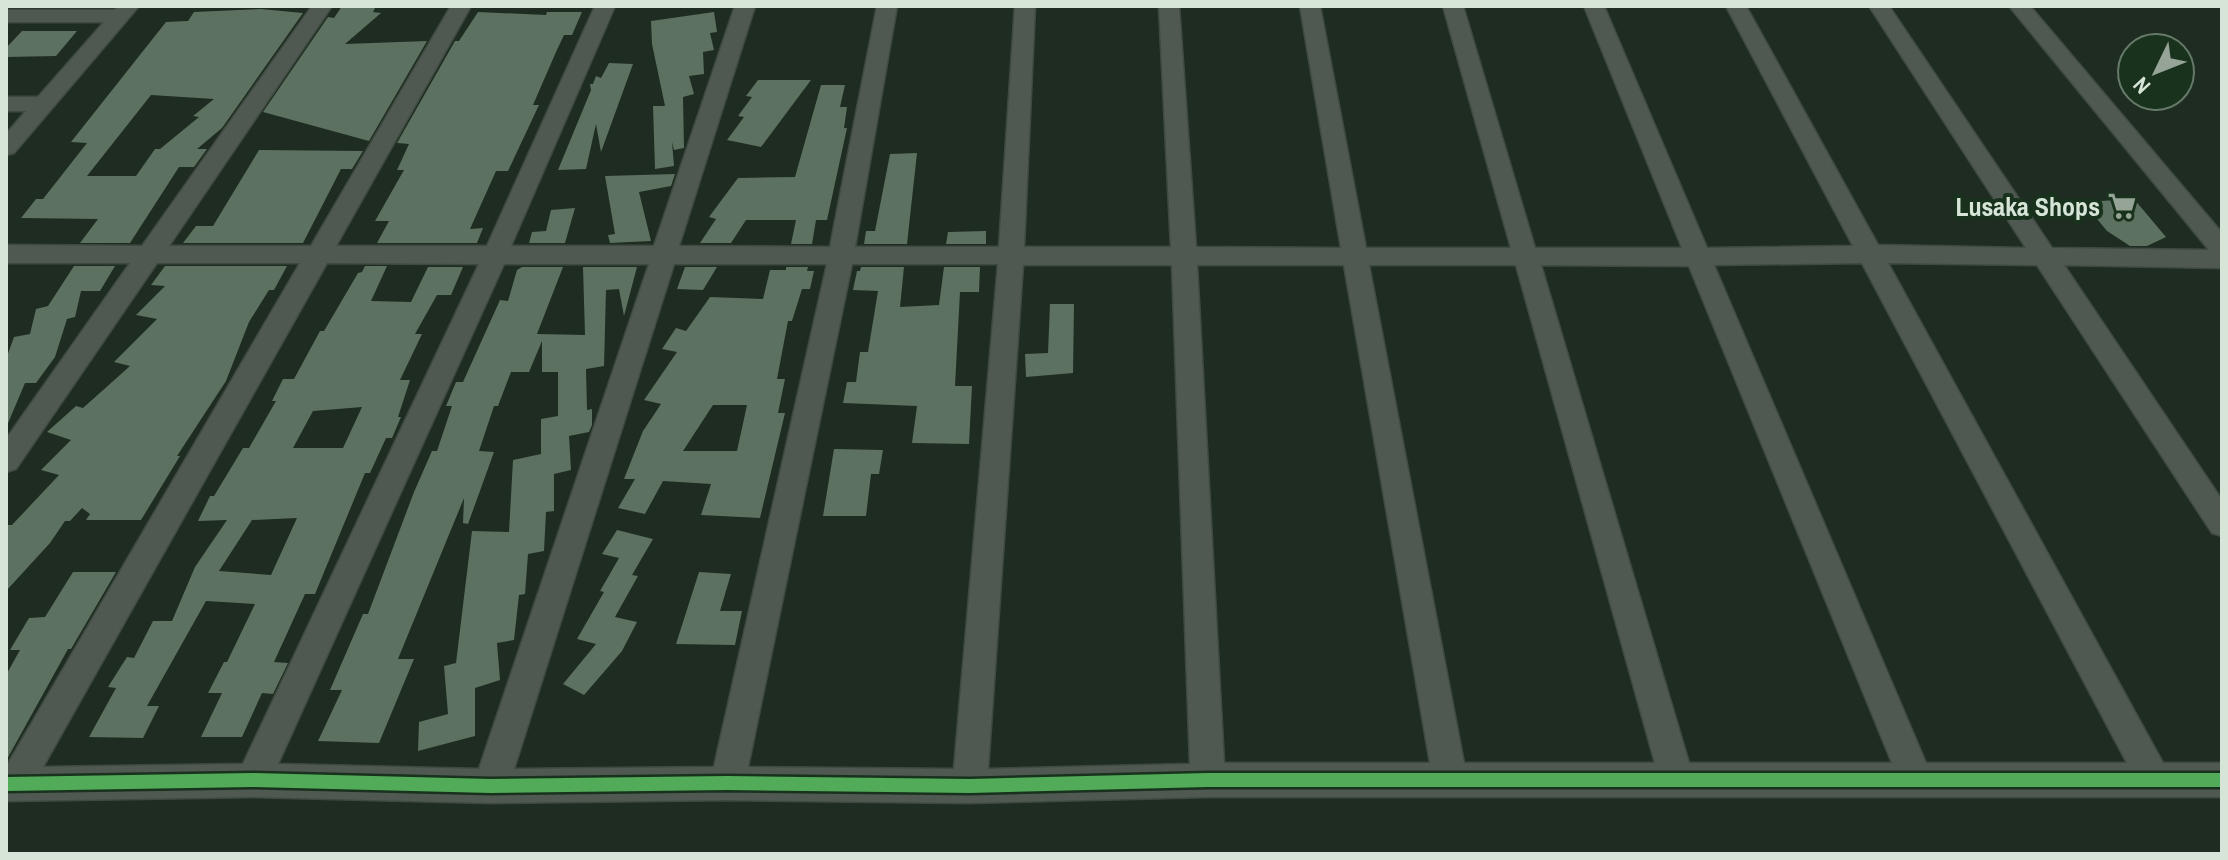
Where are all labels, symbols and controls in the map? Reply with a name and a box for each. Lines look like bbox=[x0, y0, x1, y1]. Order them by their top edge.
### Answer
north arrow bbox=[2116, 32, 2196, 112]
text: N bbox=[2126, 71, 2157, 101]
place label: Lusaka Shops bbox=[1955, 189, 2100, 224]
supermarket icon: Lusaka Shops bbox=[2107, 191, 2137, 221]

